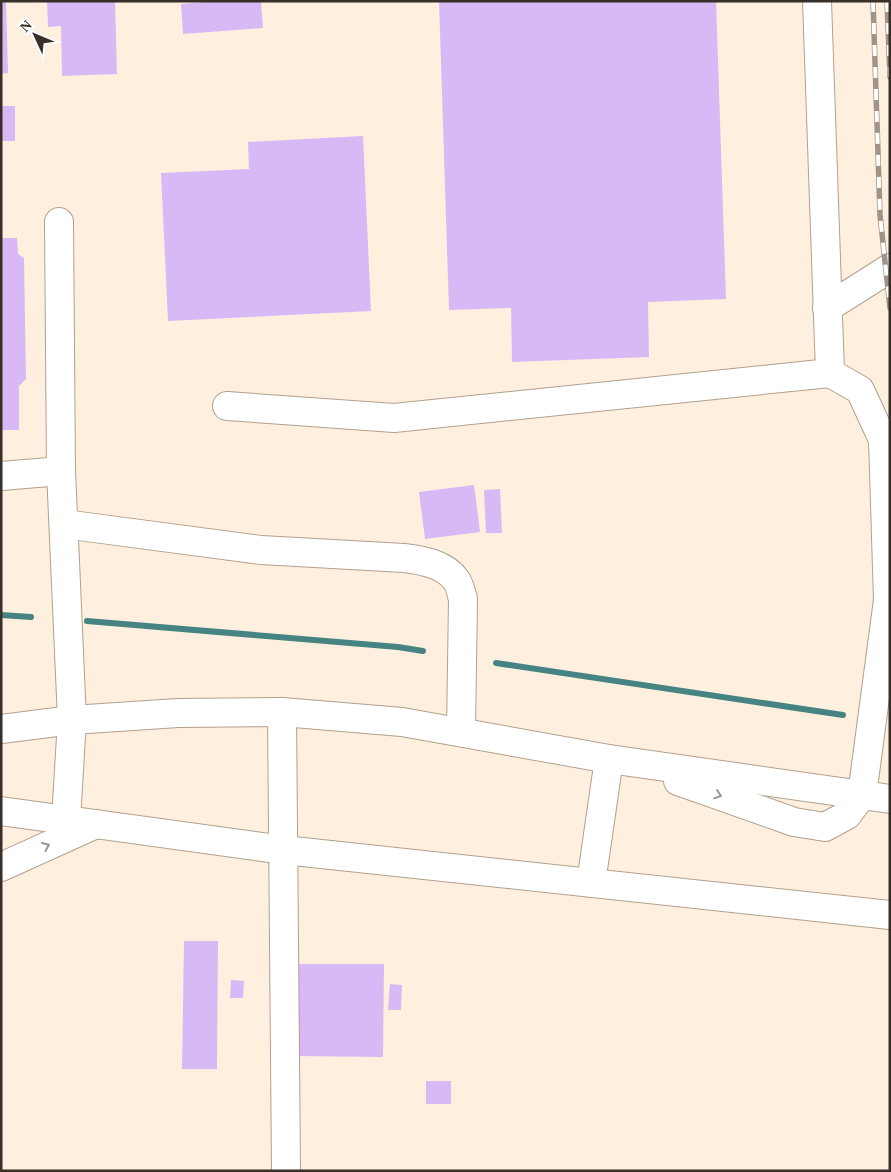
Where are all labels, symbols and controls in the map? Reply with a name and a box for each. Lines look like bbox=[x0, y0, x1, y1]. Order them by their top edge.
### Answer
north arrow bbox=[10, 10, 60, 60]
text: N bbox=[17, 17, 35, 35]
one-way arrow bbox=[713, 789, 722, 799]
one-way arrow bbox=[41, 842, 50, 853]

